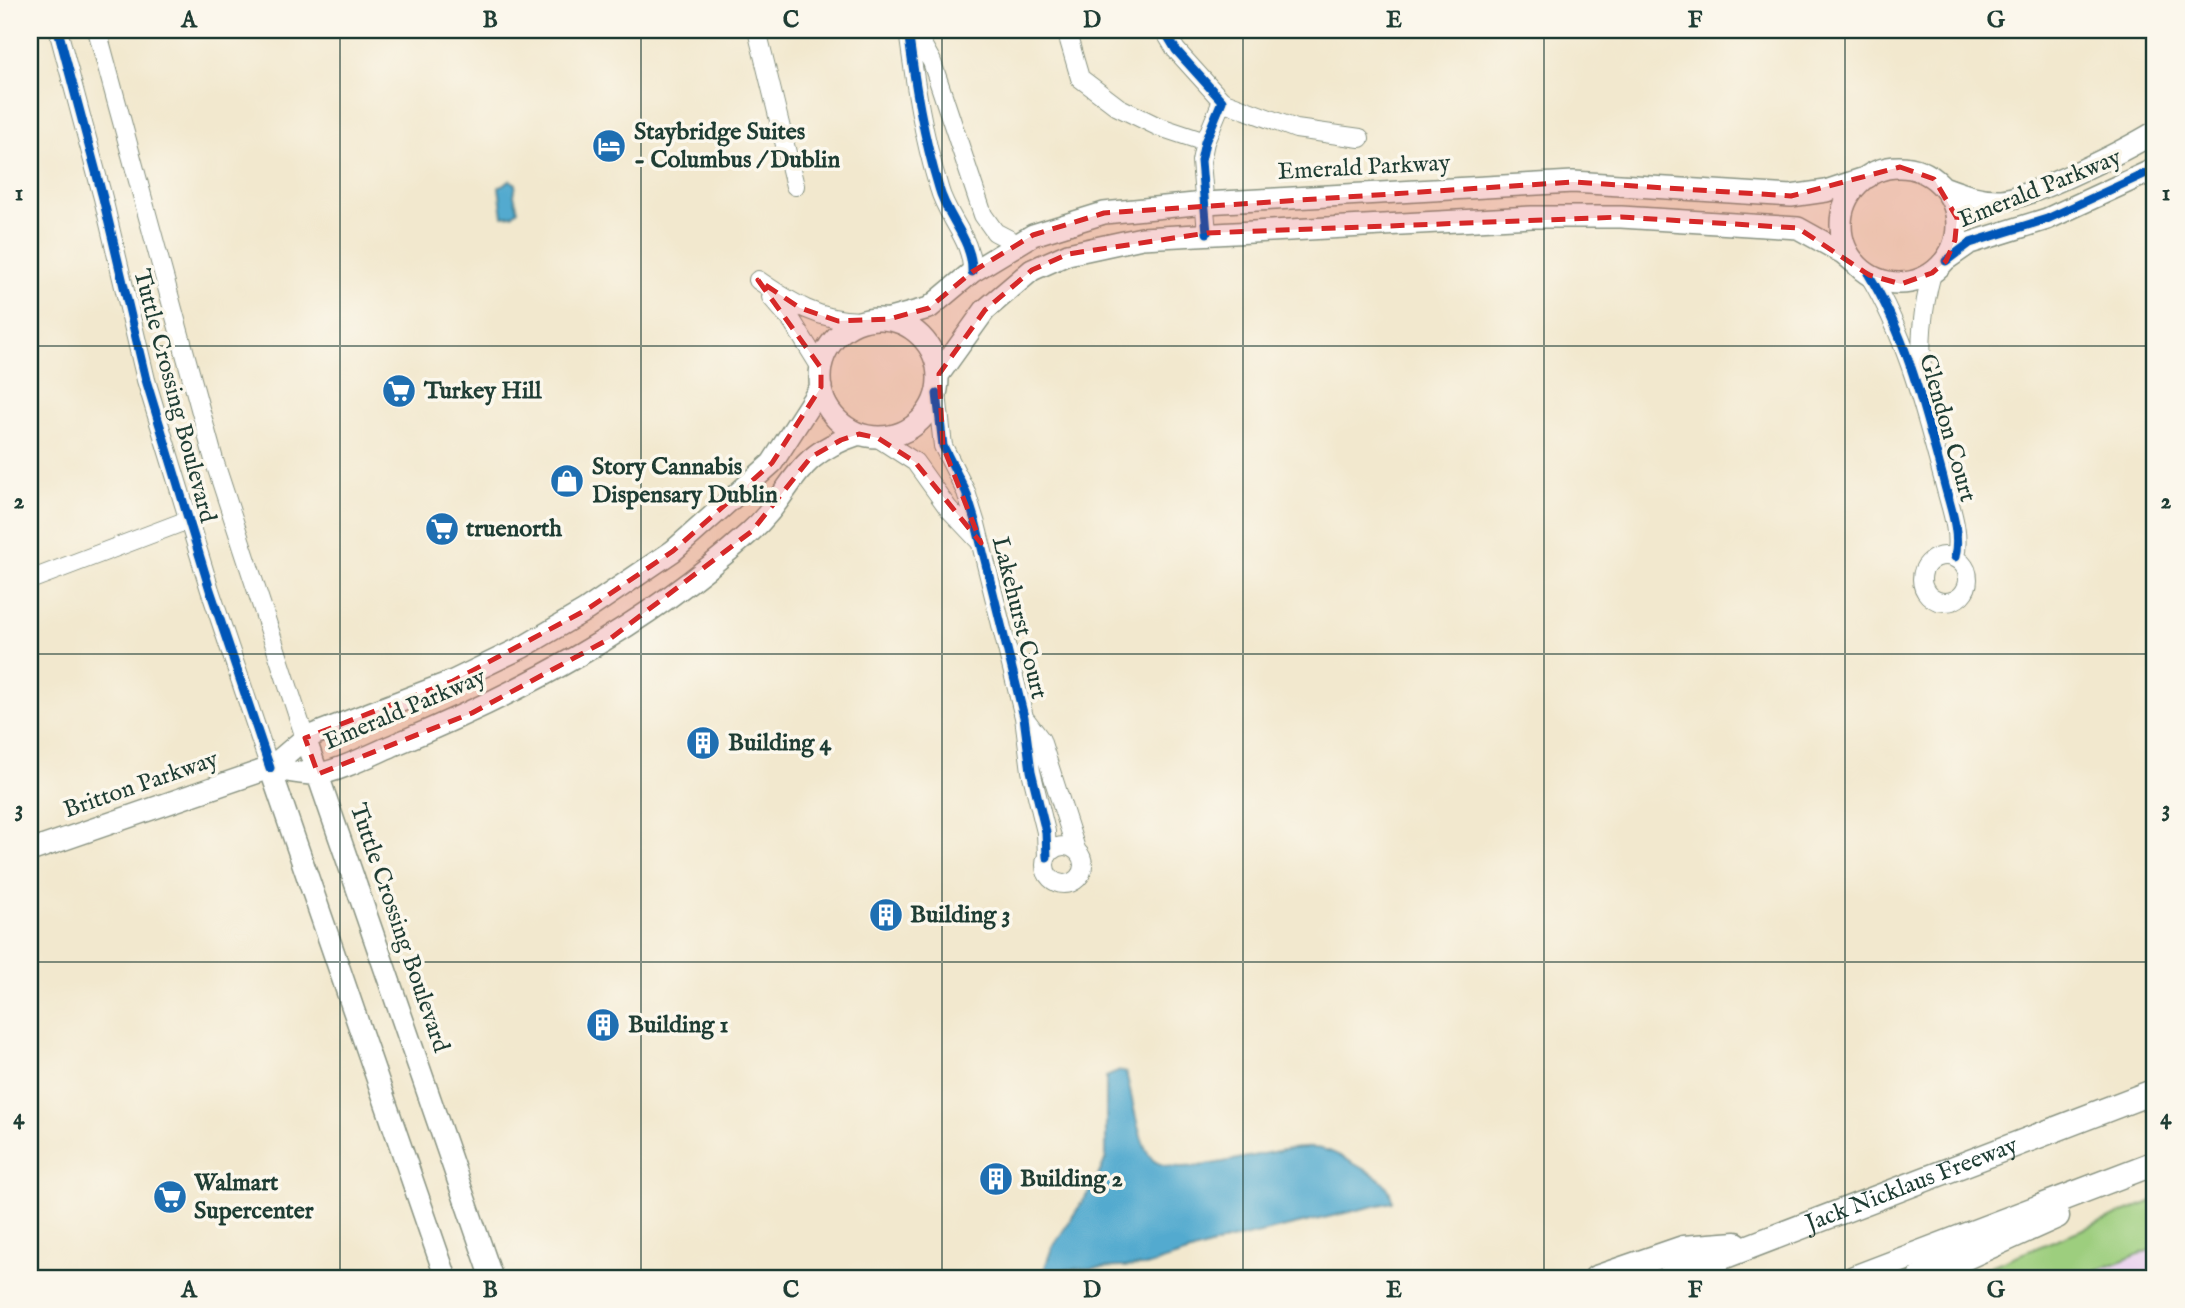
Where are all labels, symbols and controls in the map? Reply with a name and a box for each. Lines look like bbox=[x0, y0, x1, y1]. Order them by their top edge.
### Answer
text: A bbox=[180, 6, 198, 35]
text: B bbox=[482, 6, 498, 35]
text: C bbox=[783, 6, 800, 35]
text: D bbox=[1083, 6, 1101, 35]
text: E bbox=[1386, 6, 1402, 35]
text: F bbox=[1688, 6, 1703, 35]
text: G bbox=[1987, 6, 2006, 35]
place label: Staybridge Suites - Columbus / Dublin bbox=[634, 117, 840, 176]
hotel icon: Staybridge Suites - Columbus / Dublin bbox=[590, 127, 628, 165]
street label: Emerald Parkway bbox=[1954, 142, 2126, 236]
street label: Emerald Parkway bbox=[1277, 148, 1451, 188]
text: 1 bbox=[15, 179, 23, 208]
text: 1 bbox=[2162, 179, 2170, 208]
street label: Tuttle Crossing Boulevard bbox=[125, 266, 223, 526]
street label: Glendon Court bbox=[1911, 350, 1983, 506]
supermarket icon: Turkey Hill bbox=[380, 372, 418, 410]
place label: Turkey Hill bbox=[423, 376, 542, 407]
place label: Story Cannabis Dispensary Dublin bbox=[592, 452, 778, 511]
shop icon: Story Cannabis Dispensary Dublin bbox=[548, 462, 586, 500]
text: 2 bbox=[14, 487, 25, 516]
text: 2 bbox=[2161, 487, 2172, 516]
supermarket icon: truenorth bbox=[423, 510, 461, 548]
place label: truenorth bbox=[466, 514, 562, 545]
street label: Lakehurst Court bbox=[984, 534, 1054, 702]
street label: Emerald Parkway bbox=[319, 662, 491, 758]
building icon: Building 4 bbox=[684, 724, 722, 762]
place label: Building 4 bbox=[728, 728, 832, 759]
street label: Britton Parkway bbox=[60, 744, 223, 826]
text: 3 bbox=[15, 795, 23, 824]
text: 3 bbox=[2162, 795, 2170, 824]
street label: Tuttle Crossing Boulevard bbox=[342, 799, 456, 1057]
building icon: Building 3 bbox=[867, 896, 905, 934]
place label: Building 3 bbox=[910, 900, 1010, 931]
building icon: Building 1 bbox=[584, 1006, 622, 1044]
place label: Building 1 bbox=[628, 1010, 728, 1041]
text: 4 bbox=[13, 1103, 25, 1132]
text: 4 bbox=[2160, 1103, 2172, 1132]
street label: Jack Nicklaus Freeway bbox=[1798, 1130, 2022, 1240]
building icon: Building 2 bbox=[977, 1160, 1015, 1198]
place label: Building 2 bbox=[1020, 1164, 1123, 1195]
place label: Walmart Supercenter bbox=[193, 1168, 314, 1227]
supermarket icon: Walmart Supercenter bbox=[151, 1178, 189, 1216]
text: A bbox=[180, 1276, 198, 1305]
text: B bbox=[482, 1276, 498, 1305]
text: C bbox=[783, 1276, 800, 1305]
text: D bbox=[1083, 1276, 1101, 1305]
text: E bbox=[1386, 1276, 1402, 1305]
text: F bbox=[1688, 1276, 1703, 1305]
text: G bbox=[1987, 1276, 2006, 1305]

